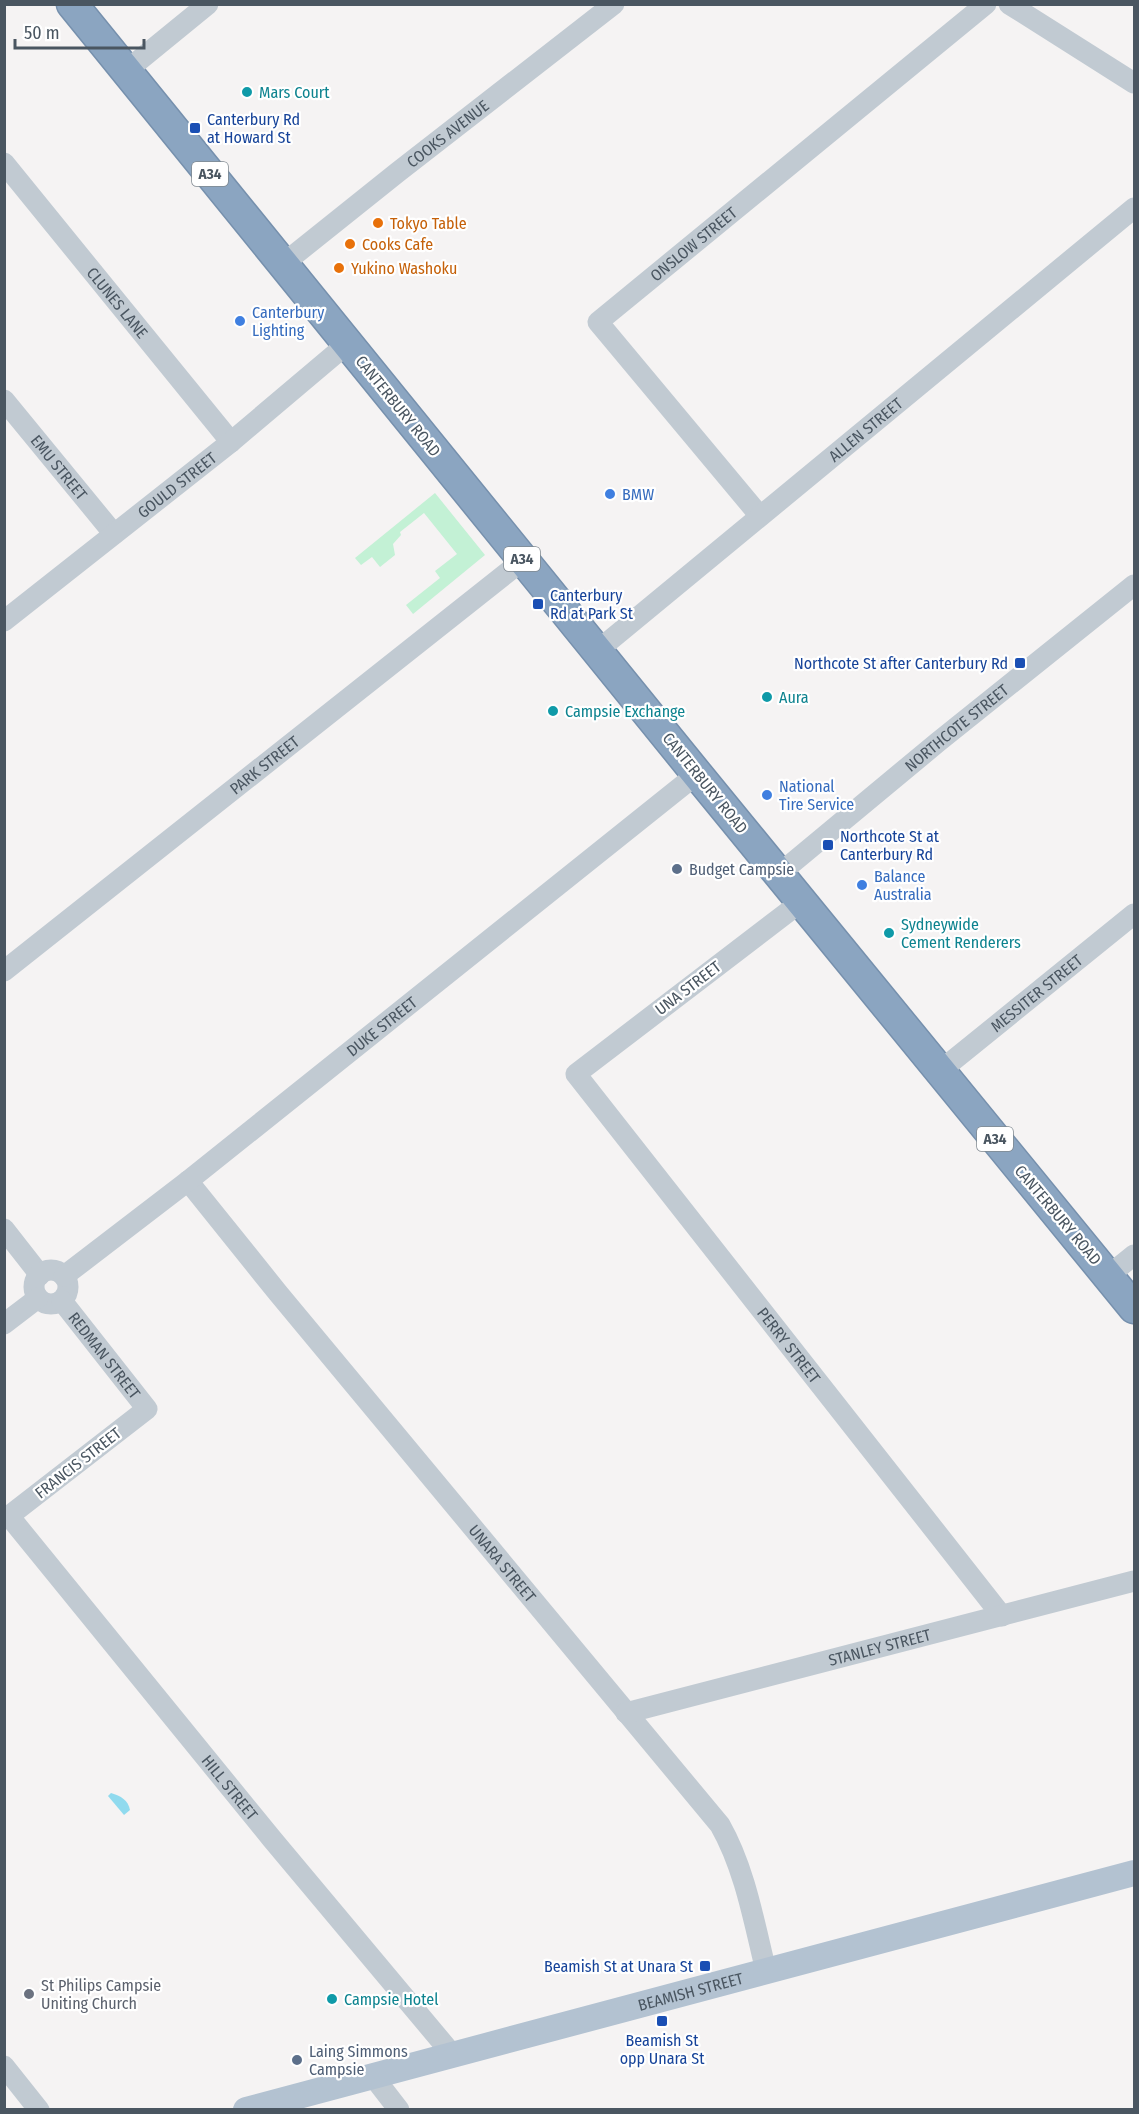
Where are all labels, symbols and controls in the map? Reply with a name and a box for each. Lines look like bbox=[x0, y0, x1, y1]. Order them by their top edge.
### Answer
scale bar bbox=[15, 12, 144, 50]
text: 50 m bbox=[24, 22, 60, 44]
place label: Mars Court bbox=[259, 83, 330, 102]
marker: Mars Court bbox=[240, 85, 254, 99]
street label: COOKS AVENUE bbox=[403, 96, 492, 171]
place label: Canterbury Rd at Howard St bbox=[207, 110, 300, 147]
marker: Canterbury Rd at Howard St bbox=[188, 121, 202, 135]
road number: A34 bbox=[192, 162, 228, 186]
street label: ONSLOW STREET bbox=[646, 203, 741, 285]
place label: Tokyo Table bbox=[390, 214, 467, 233]
marker: Tokyo Table bbox=[371, 216, 385, 230]
place label: Cooks Cafe bbox=[362, 235, 433, 254]
marker: Cooks Cafe bbox=[343, 237, 357, 251]
place label: Yukino Washoku bbox=[351, 259, 457, 278]
marker: Yukino Washoku bbox=[332, 261, 346, 275]
street label: CLUNES LANE bbox=[83, 263, 152, 342]
place label: Canterbury Lighting bbox=[252, 303, 325, 340]
marker: Canterbury Lighting bbox=[233, 314, 247, 328]
street label: CANTERBURY ROAD bbox=[352, 352, 444, 460]
street label: ALLEN STREET bbox=[825, 393, 907, 465]
street label: EMU STREET bbox=[27, 431, 92, 504]
street label: GOULD STREET bbox=[134, 448, 220, 522]
place label: BMW bbox=[622, 485, 654, 504]
marker: BMW bbox=[603, 487, 617, 501]
road number: A34 bbox=[504, 547, 540, 571]
place label: Canterbury Rd at Park St bbox=[550, 586, 634, 623]
marker: Canterbury Rd at Park St bbox=[531, 597, 545, 611]
place label: Northcote St after Canterbury Rd bbox=[794, 654, 1008, 673]
marker: Northcote St after Canterbury Rd bbox=[1013, 656, 1027, 670]
street label: NORTHCOTE STREET bbox=[901, 680, 1012, 775]
place label: Aura bbox=[779, 688, 809, 707]
marker: Aura bbox=[760, 690, 774, 704]
place label: Campsie Exchange bbox=[565, 702, 685, 721]
marker: Campsie Exchange bbox=[546, 704, 560, 718]
street label: CANTERBURY ROAD bbox=[659, 729, 751, 837]
street label: PARK STREET bbox=[226, 731, 303, 798]
place label: National Tire Service bbox=[779, 777, 854, 814]
marker: National Tire Service bbox=[760, 788, 774, 802]
place label: Northcote St at Canterbury Rd bbox=[840, 827, 940, 864]
marker: Northcote St at Canterbury Rd bbox=[821, 838, 835, 852]
place label: Budget Campsie bbox=[689, 860, 794, 879]
marker: Budget Campsie bbox=[670, 862, 684, 876]
place label: Balance Australia bbox=[874, 867, 932, 904]
marker: Balance Australia bbox=[855, 878, 869, 892]
place label: Sydneywide Cement Renderers bbox=[901, 915, 1021, 952]
marker: Sydneywide Cement Renderers bbox=[882, 926, 896, 940]
street label: MESSITER STREET bbox=[987, 950, 1086, 1036]
street label: UNA STREET bbox=[651, 957, 725, 1019]
street label: DUKE STREET bbox=[343, 992, 421, 1060]
road number: A34 bbox=[977, 1127, 1013, 1151]
street label: CANTERBURY ROAD bbox=[1011, 1161, 1105, 1269]
street label: PERRY STREET bbox=[754, 1303, 825, 1387]
street label: REDMAN STREET bbox=[65, 1308, 145, 1403]
street label: FRANCIS STREET bbox=[31, 1423, 125, 1503]
street label: UNARA STREET bbox=[465, 1521, 540, 1606]
street label: STANLEY STREET bbox=[826, 1625, 933, 1669]
street label: HILL STREET bbox=[198, 1751, 262, 1824]
place label: Beamish St at Unara St bbox=[544, 1957, 694, 1976]
marker: Beamish St at Unara St bbox=[698, 1959, 712, 1973]
street label: BEAMISH STREET bbox=[636, 1968, 746, 2014]
place label: St Philips Campsie Uniting Church bbox=[41, 1976, 161, 2013]
marker: St Philips Campsie Uniting Church bbox=[22, 1987, 36, 2001]
place label: Campsie Hotel bbox=[344, 1990, 438, 2009]
marker: Campsie Hotel bbox=[325, 1992, 339, 2006]
marker: Beamish St opp Unara St bbox=[655, 2014, 669, 2028]
place label: Beamish St opp Unara St bbox=[620, 2031, 705, 2068]
place label: Laing Simmons Campsie bbox=[309, 2042, 408, 2079]
marker: Laing Simmons Campsie bbox=[290, 2053, 304, 2067]

